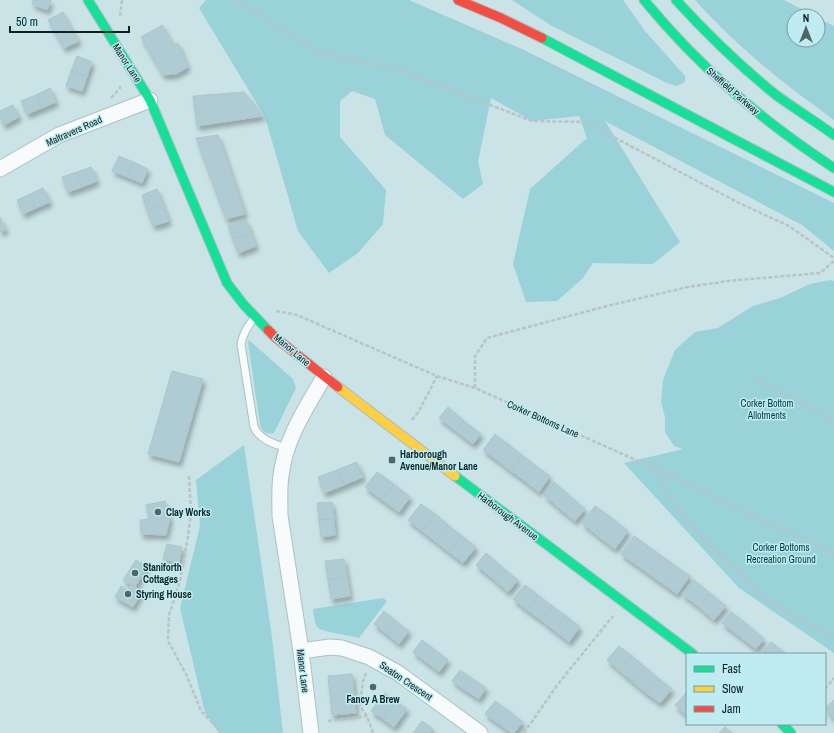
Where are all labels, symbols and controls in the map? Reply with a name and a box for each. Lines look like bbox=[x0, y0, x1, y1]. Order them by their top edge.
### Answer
scale bar bbox=[10, 8, 129, 34]
north arrow bbox=[786, 8, 826, 48]
text: N bbox=[803, 11, 809, 25]
text: 50 m bbox=[16, 14, 38, 30]
street label: Manor Lane bbox=[110, 41, 145, 85]
street label: Sheffield Parkway bbox=[704, 64, 763, 118]
street label: Maltravers Road bbox=[44, 113, 104, 149]
street label: Manor Lane bbox=[271, 331, 313, 369]
street label: Corker Bottoms Lane bbox=[505, 397, 581, 441]
park label: Corker Bottom Allotments bbox=[741, 397, 794, 422]
place label: Harborough Avenue/Manor Lane bbox=[400, 448, 478, 473]
marker: Harborough Avenue/Manor Lane bbox=[387, 455, 397, 465]
street label: Harborough Avenue bbox=[475, 489, 541, 543]
place label: Clay Works bbox=[166, 506, 211, 519]
marker: Clay Works bbox=[153, 507, 163, 517]
park label: Corker Bottoms Recreation Ground bbox=[746, 541, 816, 566]
place label: Staniforth Cottages bbox=[143, 561, 182, 586]
marker: Staniforth Cottages bbox=[130, 568, 140, 578]
place label: Styring House bbox=[136, 588, 192, 601]
marker: Styring House bbox=[123, 589, 133, 599]
street label: Manor Lane bbox=[294, 648, 312, 694]
legend bbox=[686, 653, 826, 725]
street label: Seaton Crescent bbox=[377, 659, 436, 704]
text: Fast bbox=[722, 661, 741, 677]
text: Slow bbox=[722, 681, 744, 697]
marker: Fancy A Brew bbox=[368, 682, 378, 692]
place label: Fancy A Brew bbox=[346, 693, 400, 706]
text: Jam bbox=[722, 701, 741, 717]

